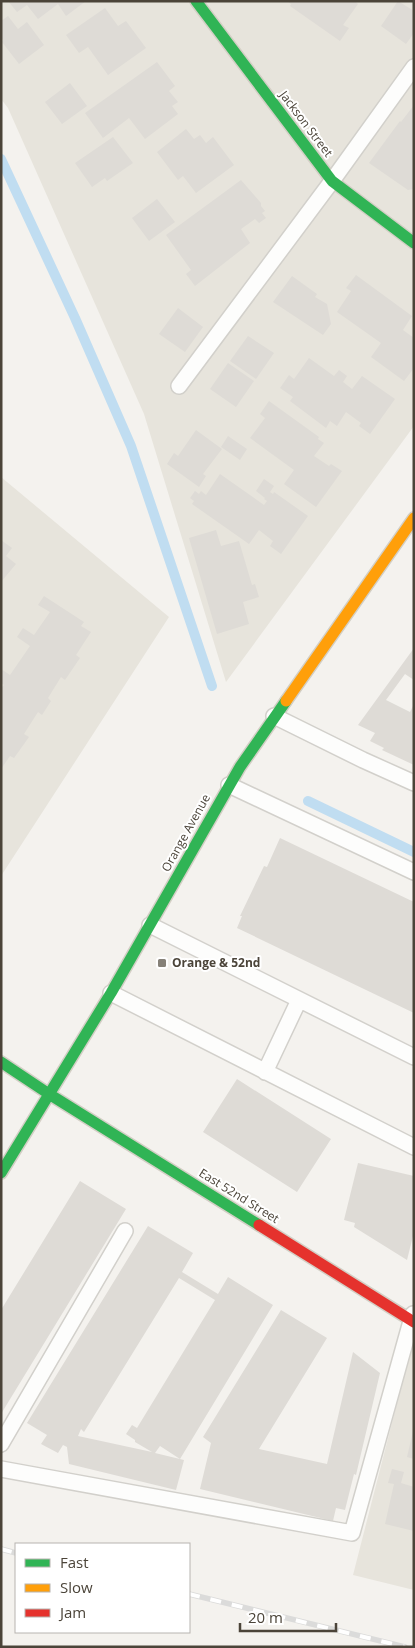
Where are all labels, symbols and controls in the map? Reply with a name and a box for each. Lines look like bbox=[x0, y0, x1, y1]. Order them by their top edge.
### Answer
street label: Jackson Street bbox=[275, 86, 337, 160]
street label: Orange Avenue bbox=[157, 791, 214, 875]
place label: Orange & 52nd bbox=[172, 954, 260, 971]
marker: Orange & 52nd bbox=[156, 957, 168, 969]
street label: East 52nd Street bbox=[196, 1164, 283, 1227]
legend bbox=[15, 1543, 190, 1633]
text: Fast bbox=[60, 1552, 89, 1572]
text: Slow bbox=[60, 1577, 93, 1597]
scale bar bbox=[240, 1600, 336, 1632]
text: Jam bbox=[58, 1602, 86, 1622]
text: 20 m bbox=[248, 1607, 283, 1627]

